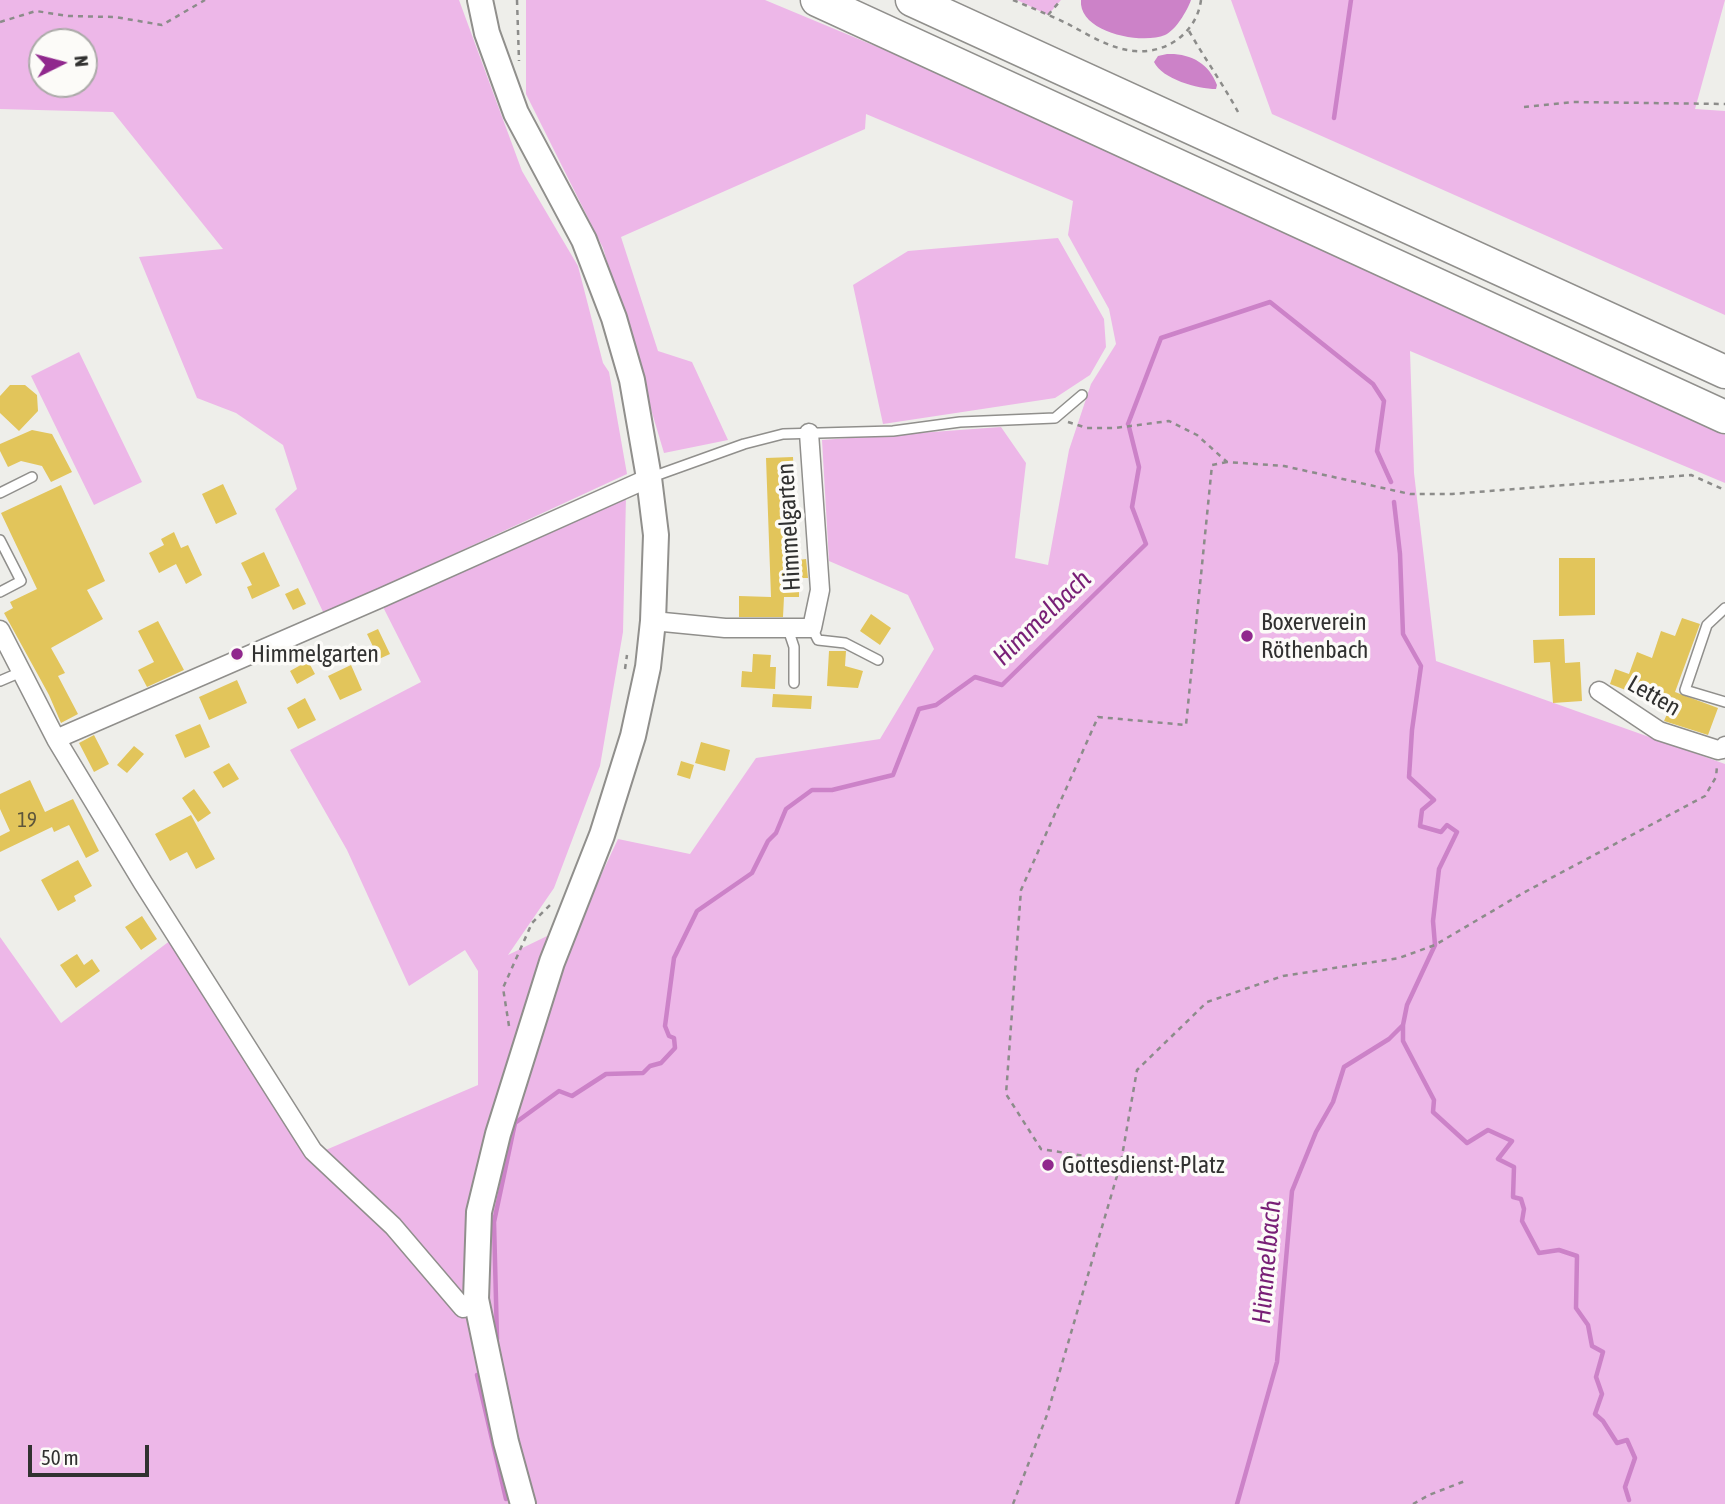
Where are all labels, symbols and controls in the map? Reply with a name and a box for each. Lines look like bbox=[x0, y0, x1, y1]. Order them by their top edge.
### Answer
north arrow bbox=[28, 28, 98, 98]
text: N bbox=[70, 54, 93, 68]
street label: Himmelgarten bbox=[771, 462, 807, 592]
water label: Himmelbach bbox=[987, 564, 1097, 672]
place label: Boxerverein Röthenbach bbox=[1261, 608, 1368, 664]
marker: Boxerverein Röthenbach bbox=[1239, 628, 1255, 644]
place label: Himmelgarten bbox=[251, 640, 379, 668]
marker: Himmelgarten bbox=[229, 646, 245, 662]
street label: Letten bbox=[1622, 669, 1686, 723]
house number: 19 bbox=[17, 807, 37, 833]
place label: Gottesdienst-Platz bbox=[1062, 1151, 1225, 1179]
marker: Gottesdienst-Platz bbox=[1040, 1157, 1056, 1173]
water label: Himmelbach bbox=[1246, 1199, 1288, 1325]
scale bar bbox=[32, 1430, 152, 1474]
text: 50 m bbox=[41, 1445, 79, 1469]

